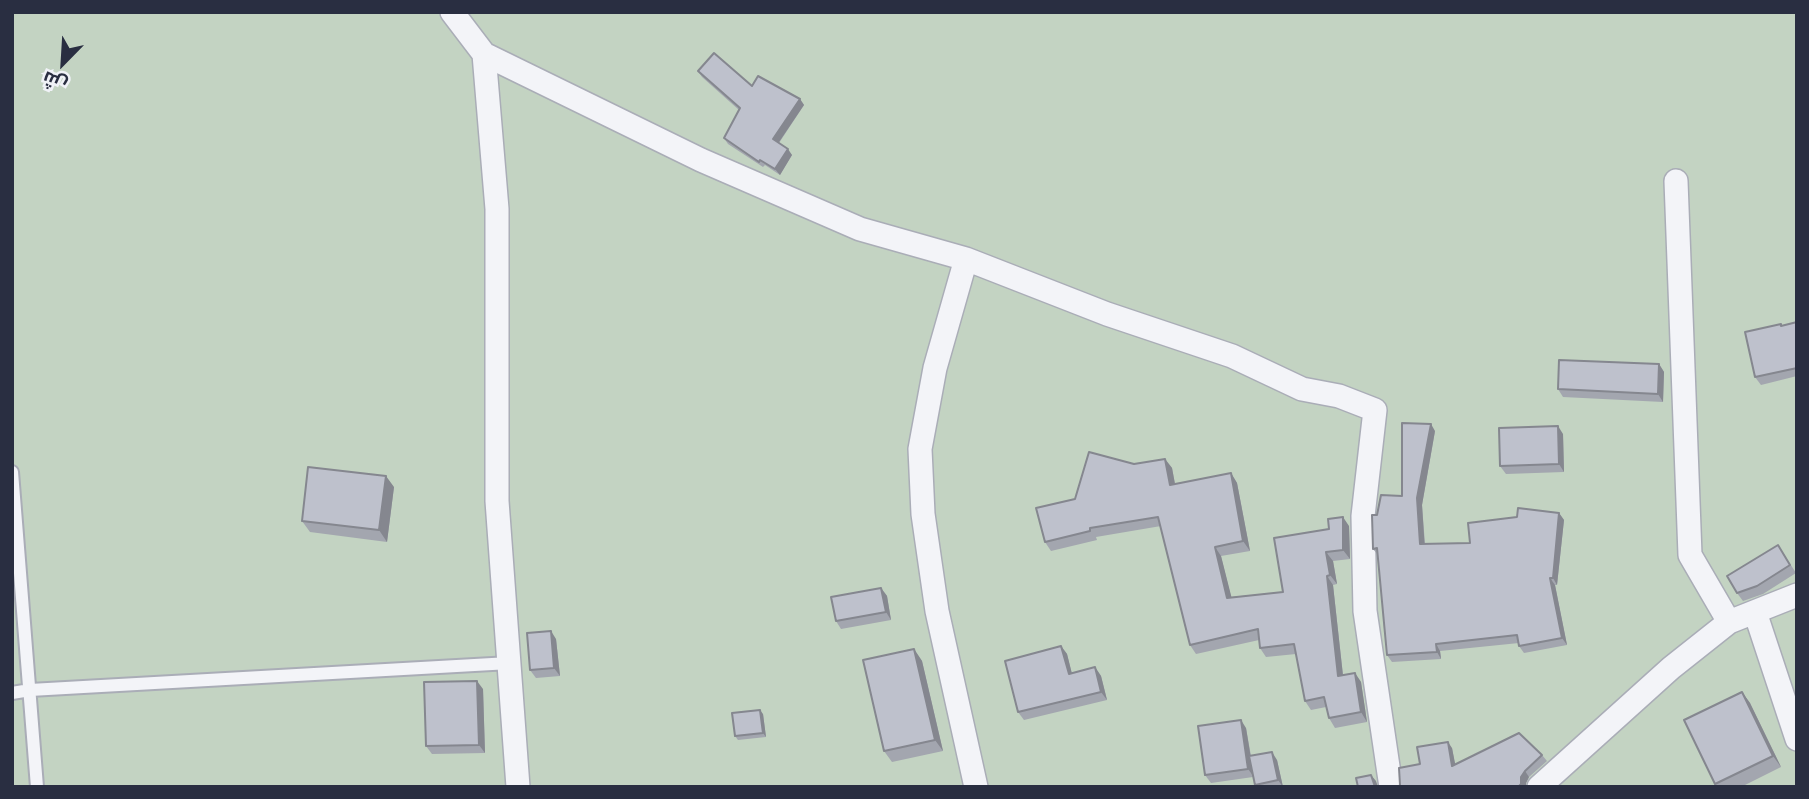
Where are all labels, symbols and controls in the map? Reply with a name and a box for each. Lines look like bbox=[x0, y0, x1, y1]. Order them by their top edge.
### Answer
north arrow bbox=[28, 28, 98, 98]
text: ش bbox=[38, 65, 71, 99]

